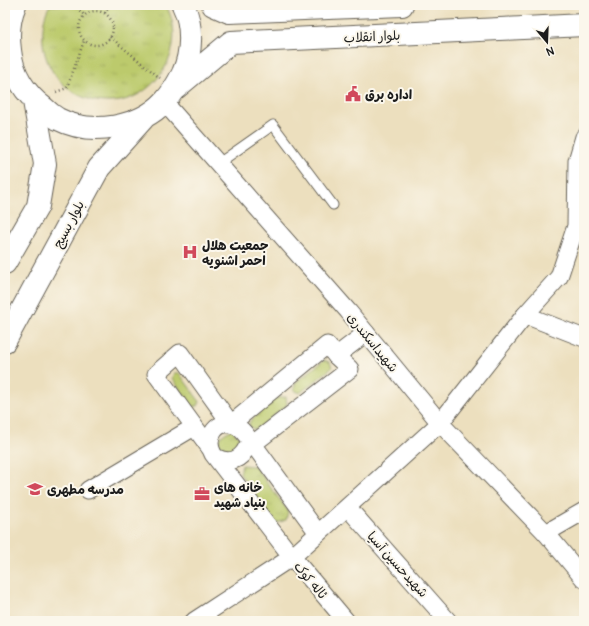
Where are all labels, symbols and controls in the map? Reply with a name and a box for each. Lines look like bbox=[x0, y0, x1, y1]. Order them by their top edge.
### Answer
north arrow bbox=[527, 22, 567, 62]
street label: بلوار انقلاب bbox=[343, 28, 401, 46]
text: N bbox=[544, 44, 556, 59]
public building icon: اداره برق bbox=[344, 85, 362, 103]
place label: اداره برق bbox=[365, 87, 412, 103]
street label: بلوار بسیج bbox=[50, 198, 89, 251]
place label: جمعیت هلال احمر اشنویه bbox=[202, 238, 269, 270]
hospital icon: جمعیت هلال احمر اشنویه bbox=[181, 243, 199, 261]
street label: شهیداسکندری bbox=[343, 310, 401, 376]
school or university icon: مدرسه مطهری bbox=[26, 480, 44, 498]
place label: خانه های بنیاد شهید bbox=[214, 480, 266, 511]
place label: مدرسه مطهری bbox=[47, 482, 124, 498]
office icon: خانه های بنیاد شهید bbox=[193, 485, 211, 503]
street label: شهیدحسین آسیا bbox=[363, 528, 431, 601]
street label: ئاله کوک bbox=[290, 559, 331, 603]

